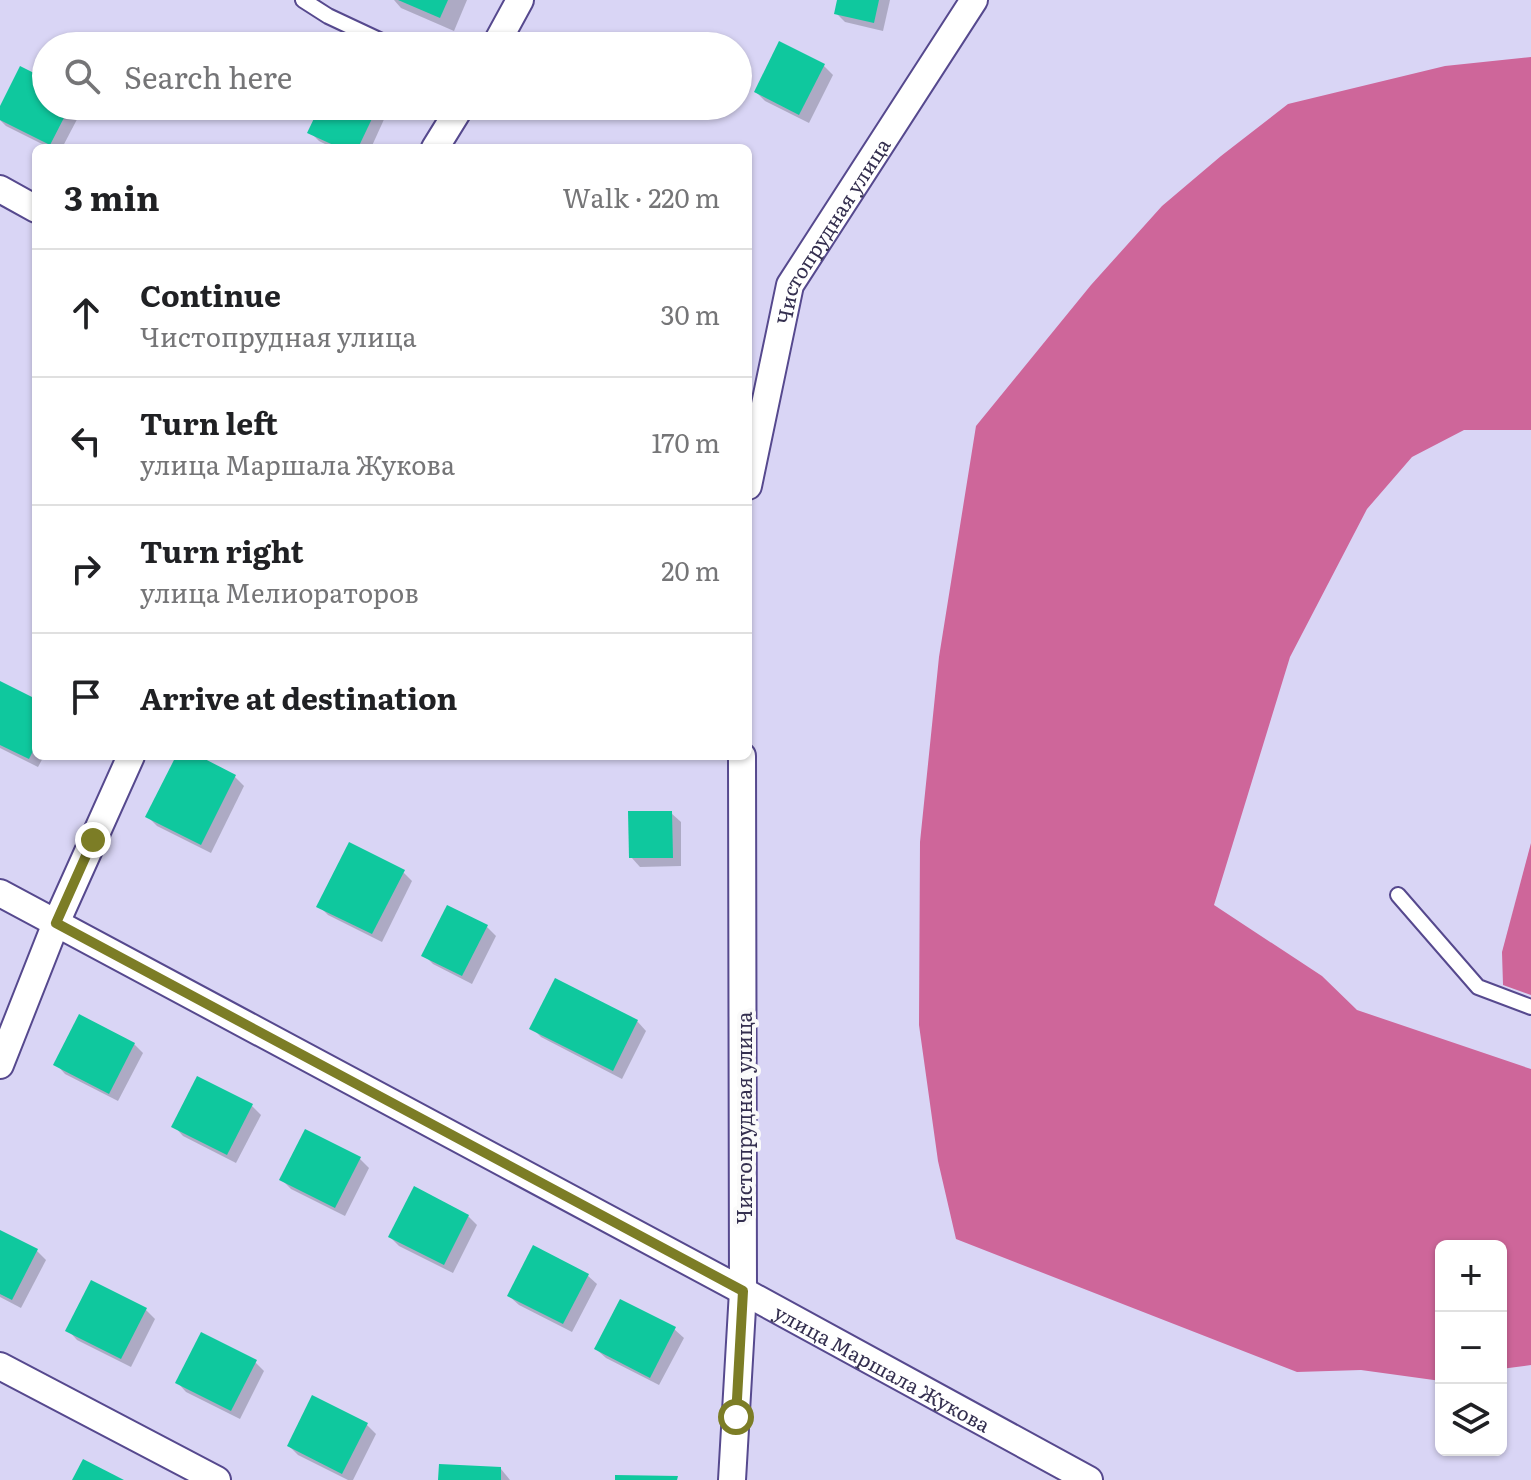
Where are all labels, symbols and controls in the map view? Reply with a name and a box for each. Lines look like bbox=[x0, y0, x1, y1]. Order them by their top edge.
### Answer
search box bbox=[32, 32, 752, 120]
icon: search bbox=[60, 54, 104, 98]
text: Search here bbox=[124, 54, 292, 98]
street label: Чистопрудная улица bbox=[767, 131, 897, 327]
text: 3 min bbox=[64, 171, 160, 221]
text: Walk · 220 m bbox=[563, 177, 720, 216]
text: Continue bbox=[140, 272, 281, 316]
icon: ahead bbox=[64, 291, 108, 335]
text: 30 m bbox=[660, 294, 720, 333]
text: Чистопрудная улица bbox=[140, 316, 417, 355]
text: Turn left bbox=[140, 400, 278, 444]
icon: left bbox=[64, 419, 108, 463]
text: 170 m bbox=[652, 422, 720, 461]
text: улица Маршала Жукова bbox=[140, 444, 455, 483]
text: Turn right bbox=[140, 528, 304, 572]
icon: right bbox=[64, 547, 108, 591]
text: 20 m bbox=[661, 550, 720, 589]
text: улица Мелиораторов bbox=[140, 572, 419, 611]
icon: arrive bbox=[64, 675, 108, 719]
text: Arrive at destination bbox=[140, 675, 457, 719]
route end bbox=[75, 822, 111, 858]
street label: Чистопрудная улица bbox=[728, 1011, 758, 1224]
map controls bbox=[1435, 1240, 1507, 1456]
button: + bbox=[1435, 1240, 1507, 1312]
street label: улица Маршала Жукова bbox=[769, 1296, 996, 1439]
button: − bbox=[1435, 1312, 1507, 1384]
button: layers bbox=[1435, 1384, 1507, 1456]
route start bbox=[718, 1399, 754, 1435]

